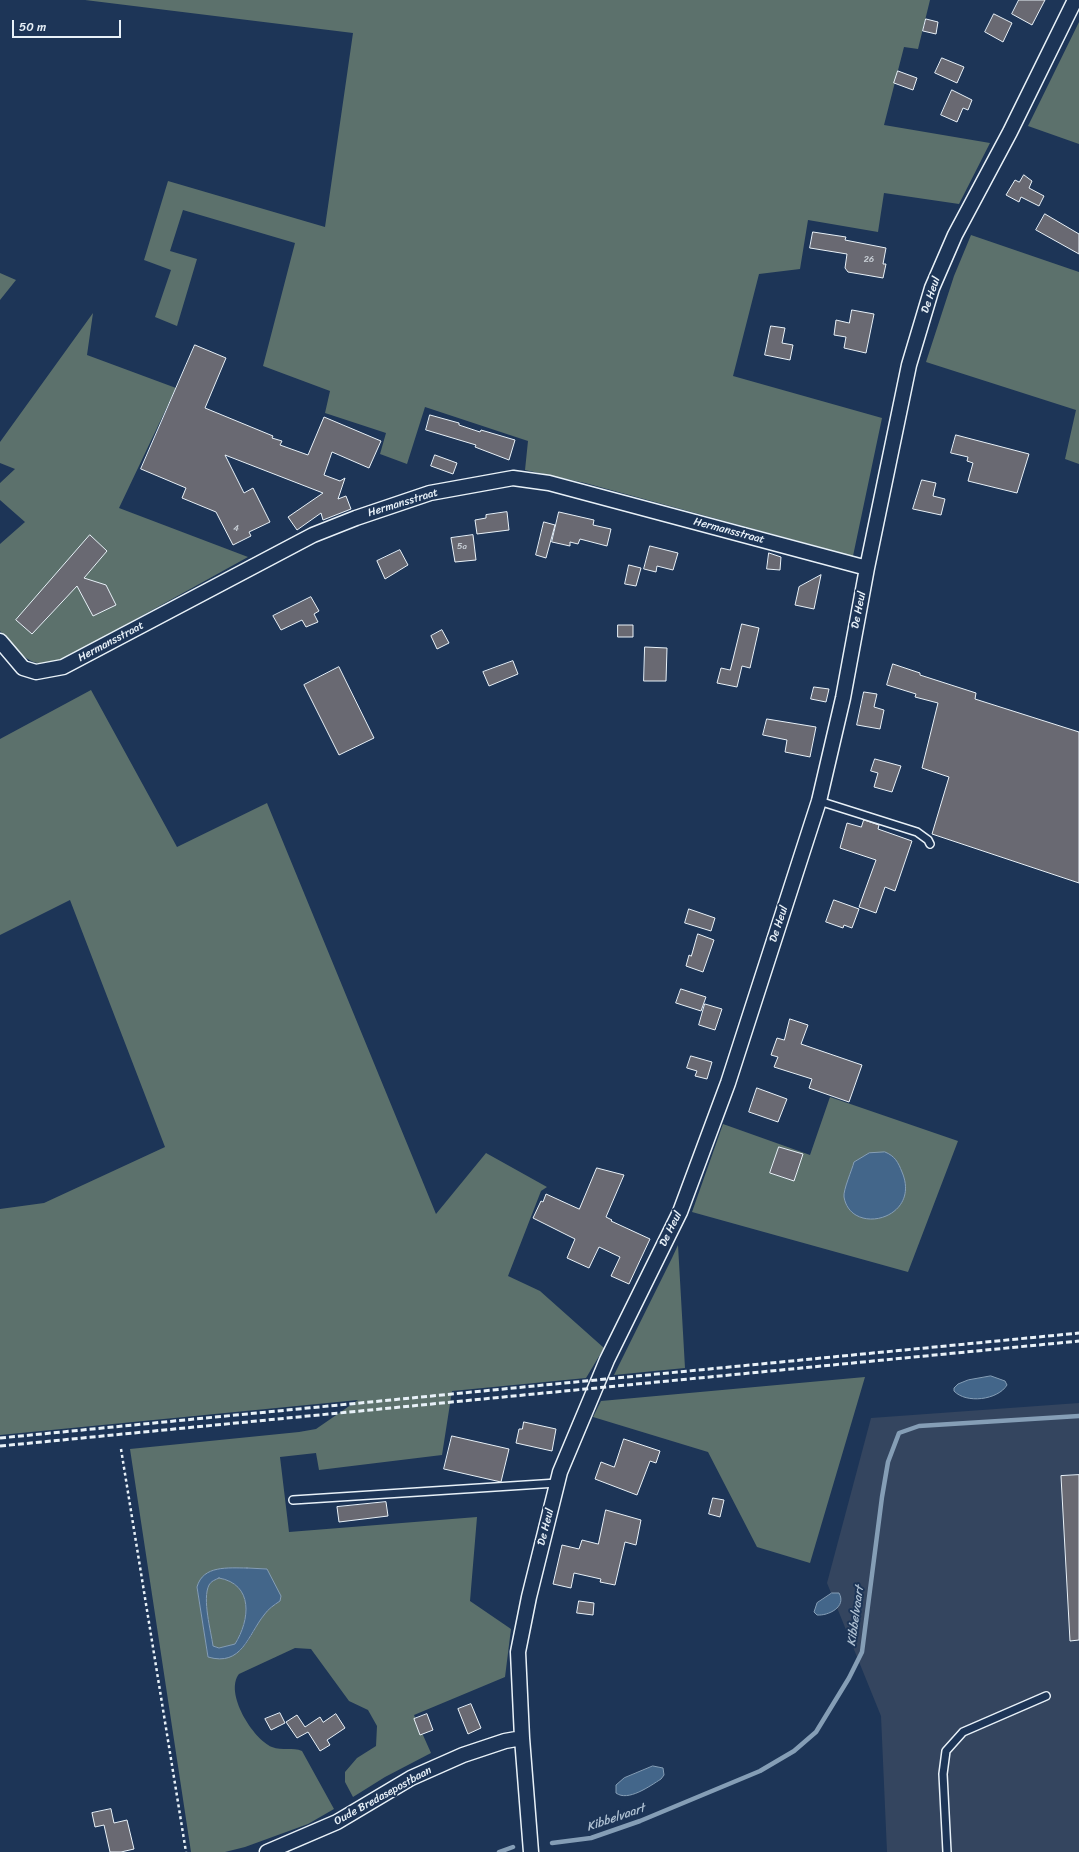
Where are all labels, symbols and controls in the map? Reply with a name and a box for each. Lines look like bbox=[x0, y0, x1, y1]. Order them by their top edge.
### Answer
scale bar bbox=[14, 12, 123, 38]
text: 50 m bbox=[19, 16, 46, 38]
house number: 26 bbox=[864, 255, 874, 265]
street label: De Heul bbox=[919, 275, 943, 315]
street label: Hermansstraat bbox=[366, 486, 440, 520]
street label: Hermansstraat bbox=[692, 515, 766, 547]
house number: 4 bbox=[233, 524, 239, 534]
house number: 5a bbox=[457, 542, 467, 552]
street label: De Heul bbox=[849, 590, 869, 630]
street label: Hermansstraat bbox=[76, 619, 146, 665]
street label: De Heul bbox=[767, 904, 791, 944]
street label: De Heul bbox=[657, 1209, 685, 1249]
street label: De Heul bbox=[535, 1507, 557, 1547]
water label: Kibbelvaart bbox=[845, 1585, 867, 1647]
street label: Oude Bredasepostbaan bbox=[332, 1764, 434, 1828]
water label: Kibbelvaart bbox=[585, 1801, 647, 1835]

